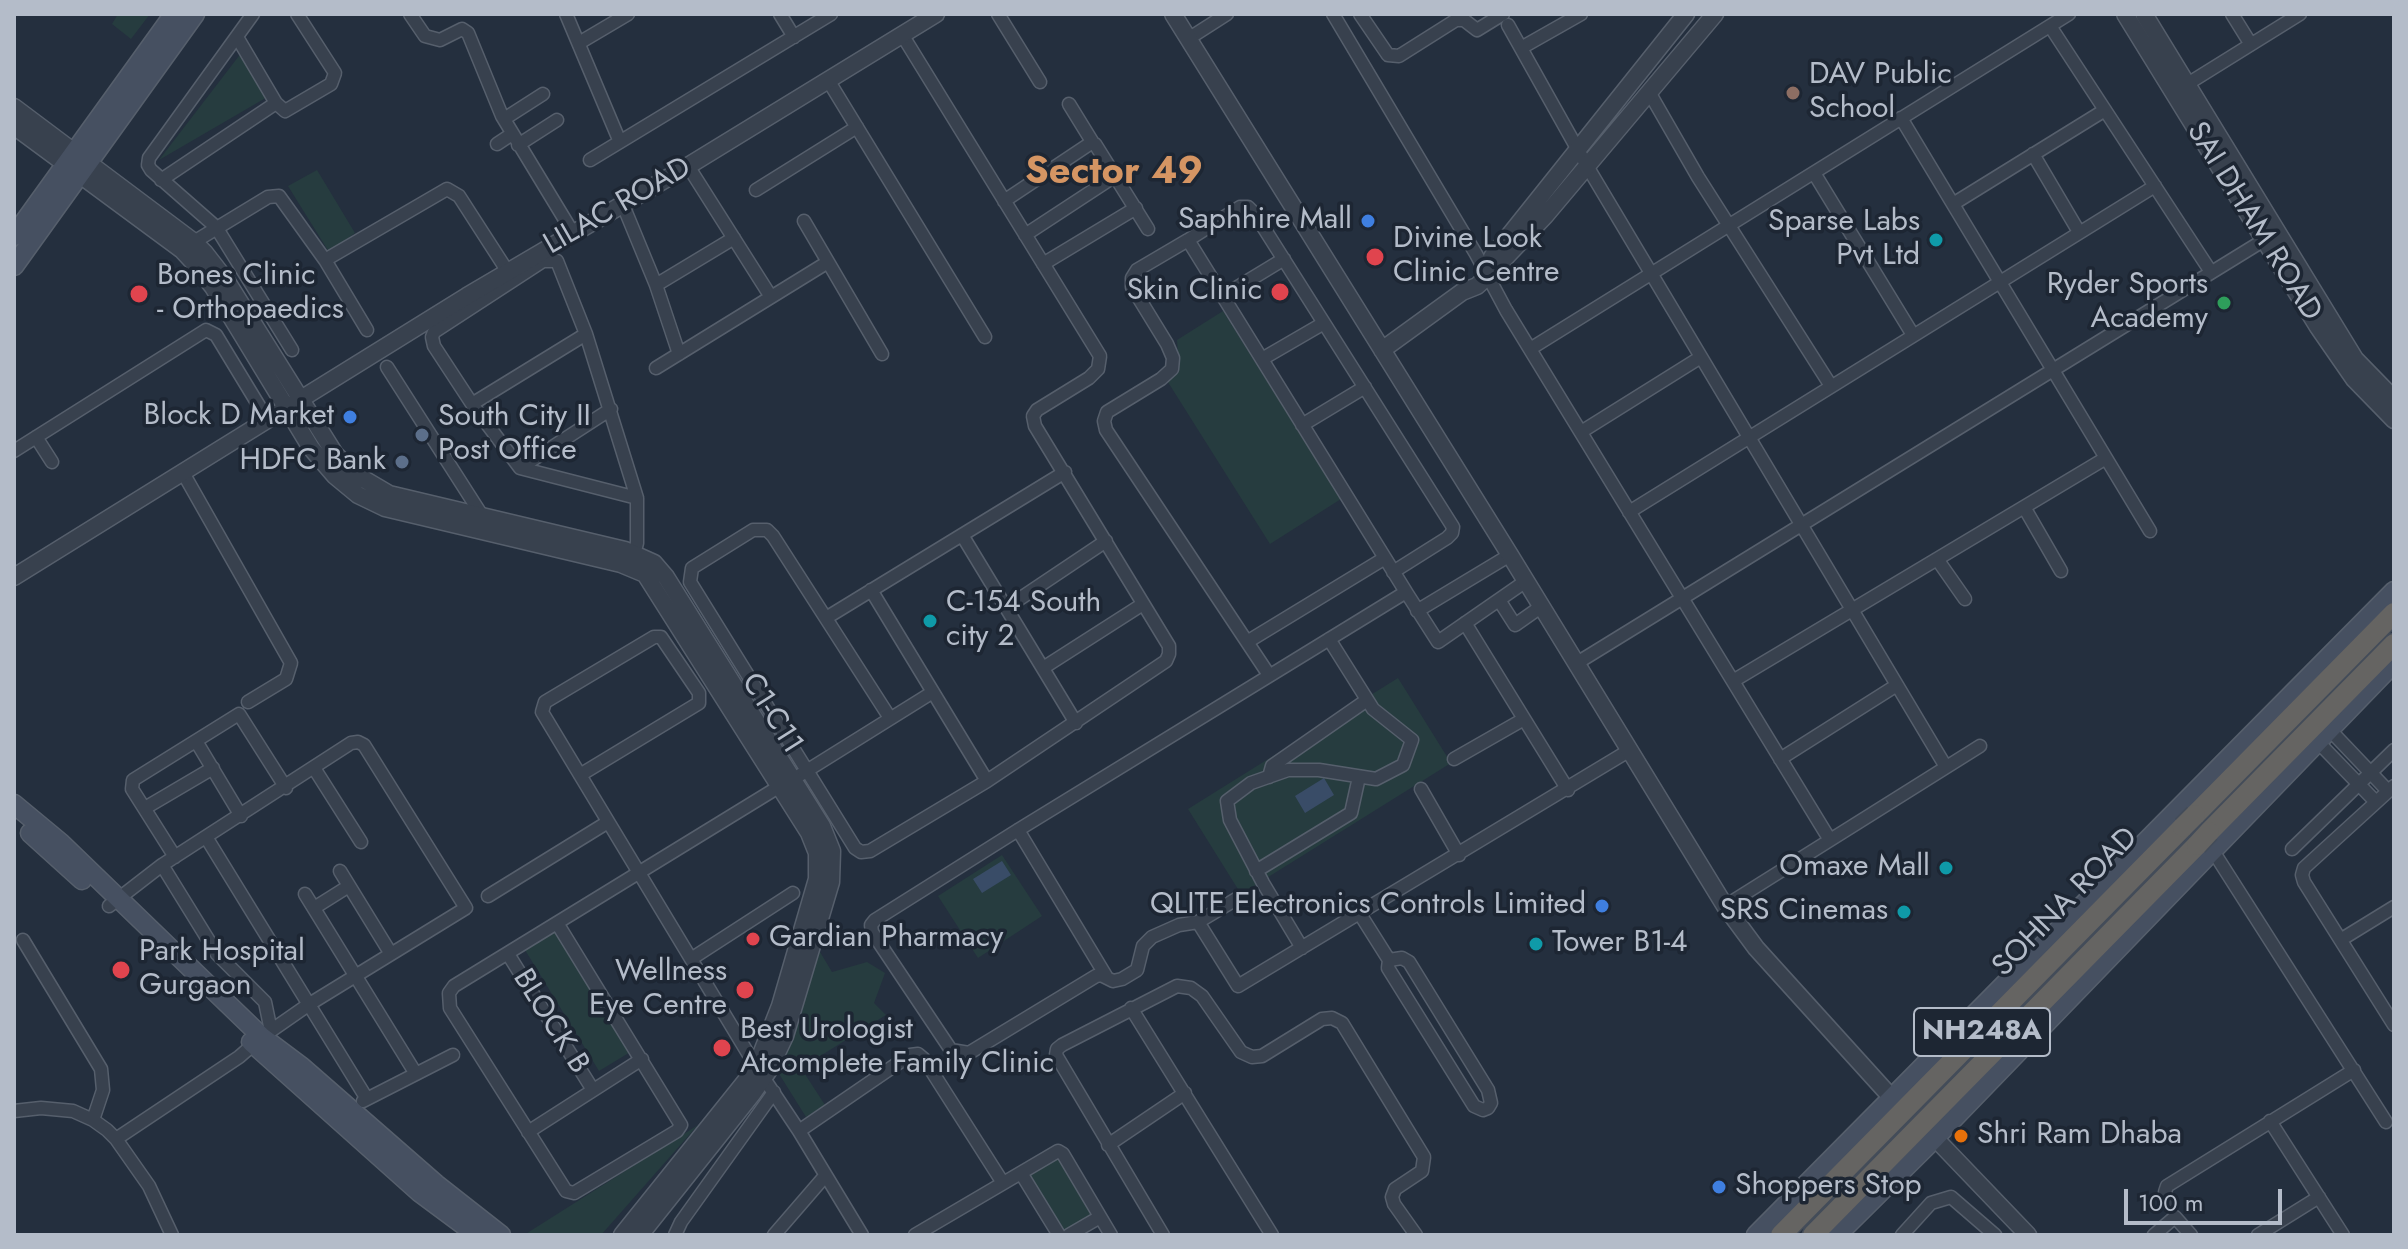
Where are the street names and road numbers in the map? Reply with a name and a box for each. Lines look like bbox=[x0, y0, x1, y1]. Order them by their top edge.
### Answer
street label: SAI DHAM ROAD bbox=[2177, 116, 2329, 328]
street label: LILAC ROAD bbox=[538, 151, 698, 263]
street label: C1-C11 bbox=[732, 667, 810, 761]
street label: SOHNA ROAD bbox=[1986, 821, 2146, 985]
street label: BLOCK B bbox=[504, 963, 596, 1081]
road number: NH248A bbox=[1914, 1008, 2050, 1056]

